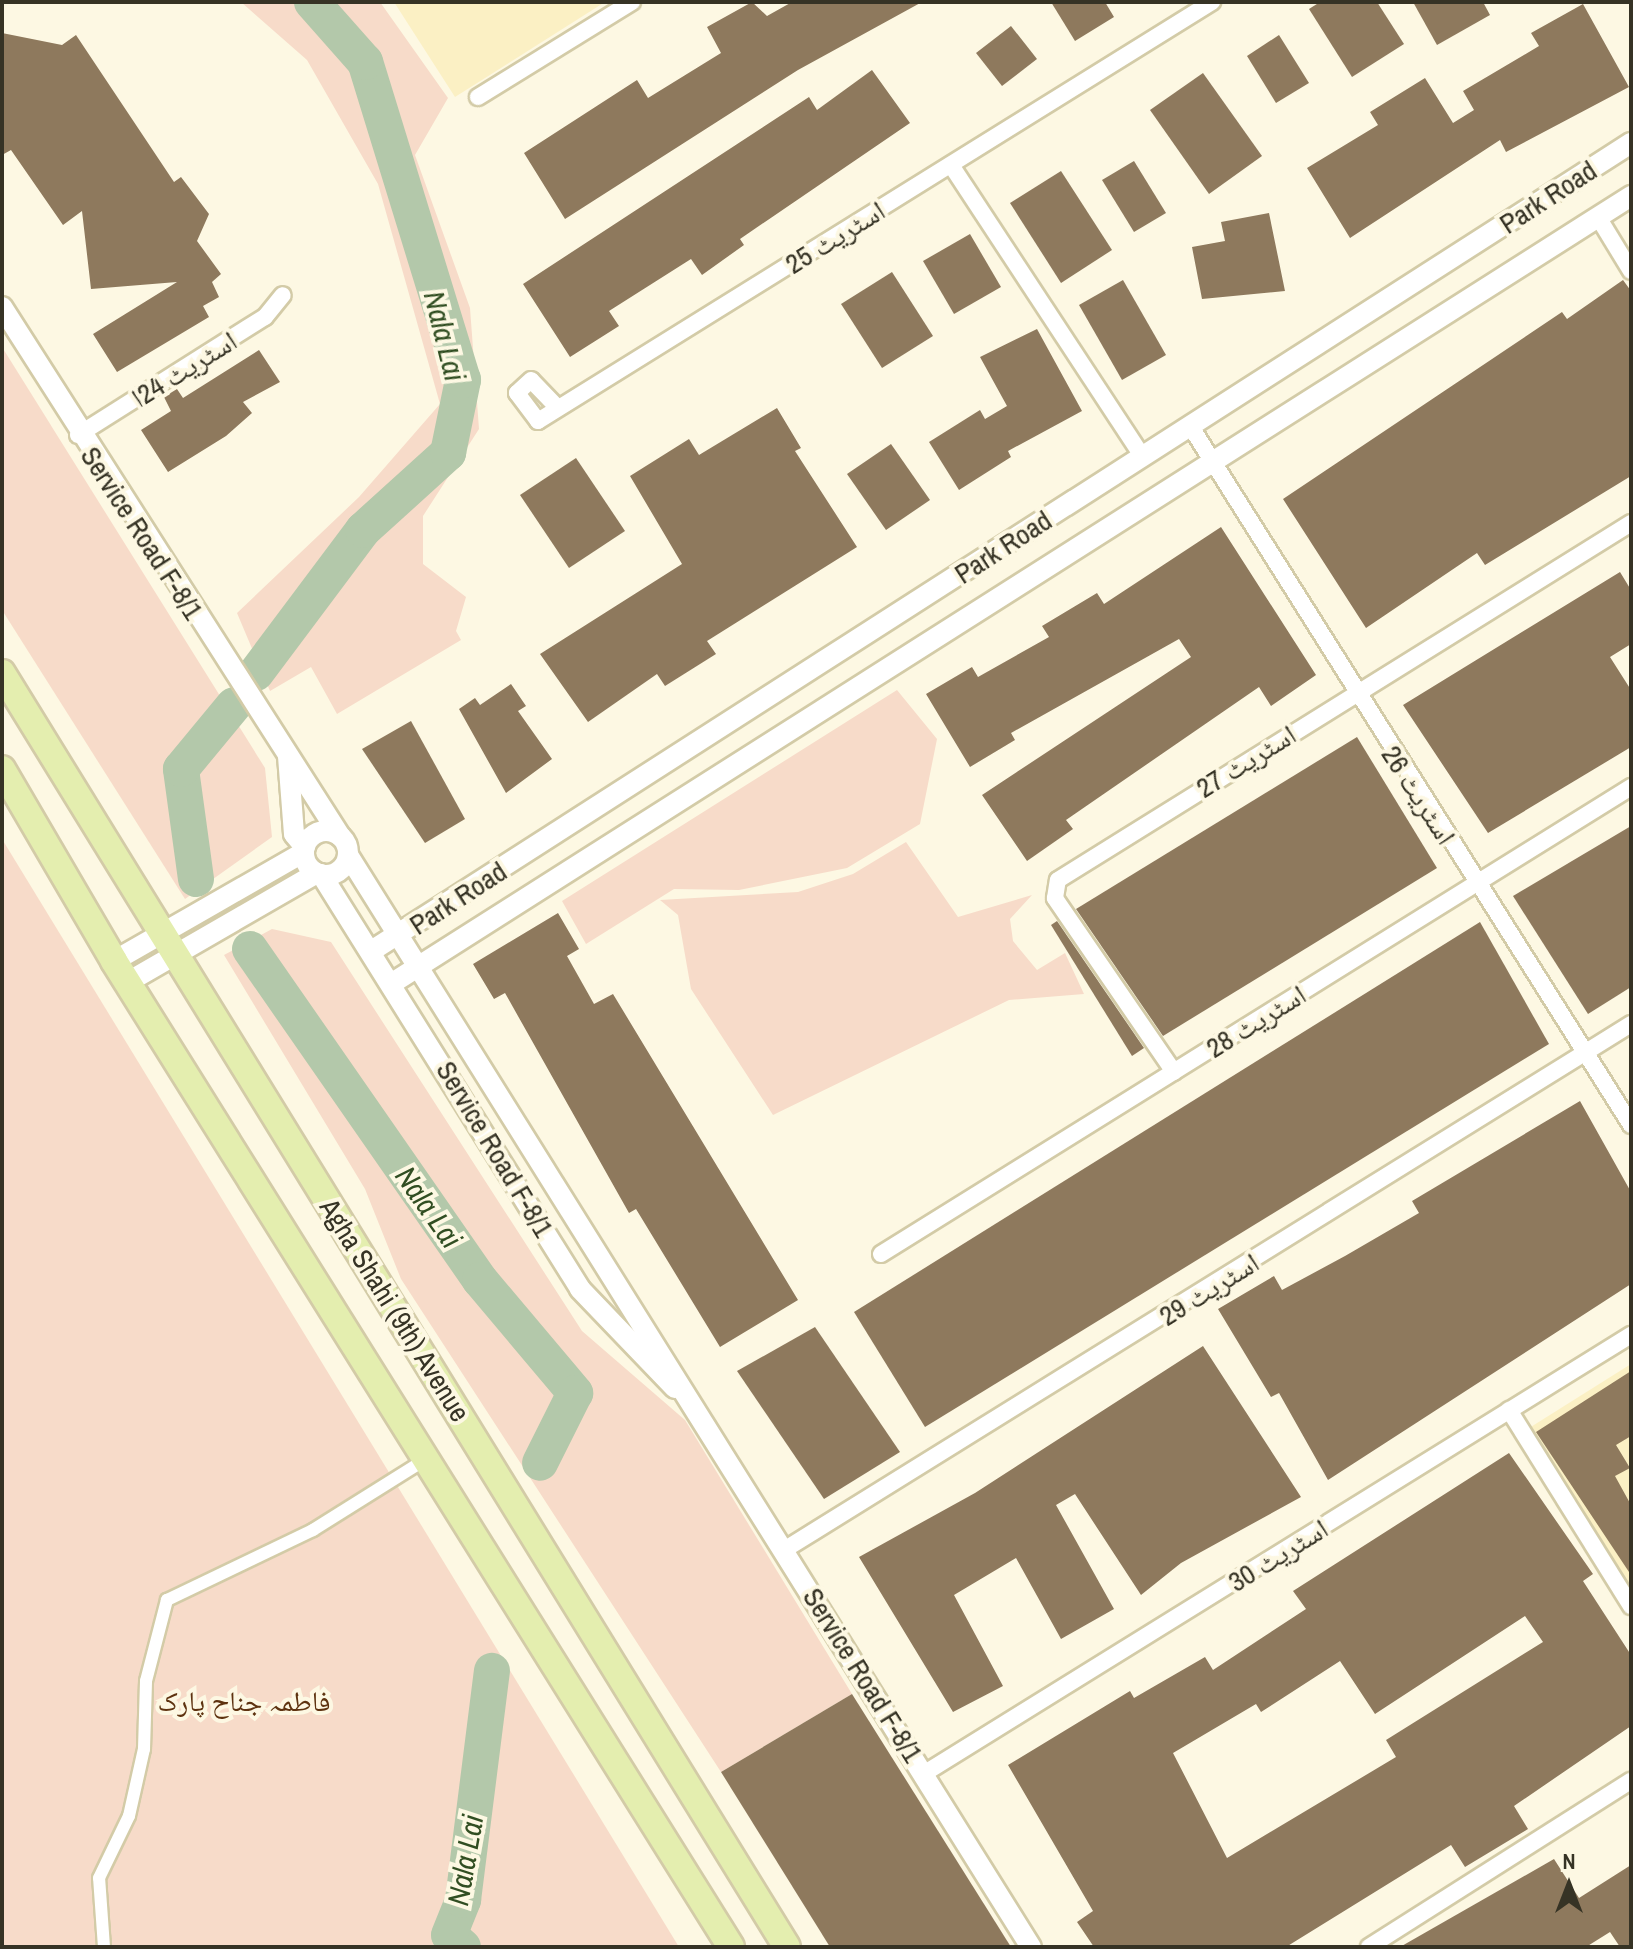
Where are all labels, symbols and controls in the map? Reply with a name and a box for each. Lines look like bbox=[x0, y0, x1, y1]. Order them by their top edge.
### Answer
street label: Park Road bbox=[1493, 153, 1603, 241]
street label: اسٹریٹ 25 bbox=[779, 193, 891, 281]
water label: Nala Lai bbox=[416, 287, 474, 385]
street label: اسٹریٹ 24ا bbox=[125, 324, 243, 414]
street label: Service Road F-8/1 bbox=[74, 440, 210, 626]
street label: Park Road bbox=[948, 503, 1058, 591]
street label: اسٹریٹ 27 bbox=[1190, 717, 1302, 805]
street label: اسٹریٹ 26 bbox=[1375, 739, 1463, 851]
street label: Park Road bbox=[403, 854, 513, 942]
street label: اسٹریٹ 28 bbox=[1200, 977, 1312, 1065]
street label: Service Road F-8/1 bbox=[429, 1055, 561, 1243]
water label: Nala Lai bbox=[388, 1159, 470, 1255]
street label: Agha Shahi (9th) Avenue bbox=[313, 1192, 477, 1428]
street label: اسٹریٹ 29 bbox=[1153, 1245, 1265, 1333]
street label: اسٹریٹ 30 bbox=[1222, 1511, 1334, 1599]
street label: Service Road F-8/1 bbox=[796, 1582, 930, 1768]
park label: فاطمہ جناح پارک bbox=[157, 1684, 331, 1718]
water label: Nala Lai bbox=[439, 1812, 491, 1908]
north arrow bbox=[1529, 1845, 1609, 1925]
text: N bbox=[1562, 1846, 1576, 1876]

